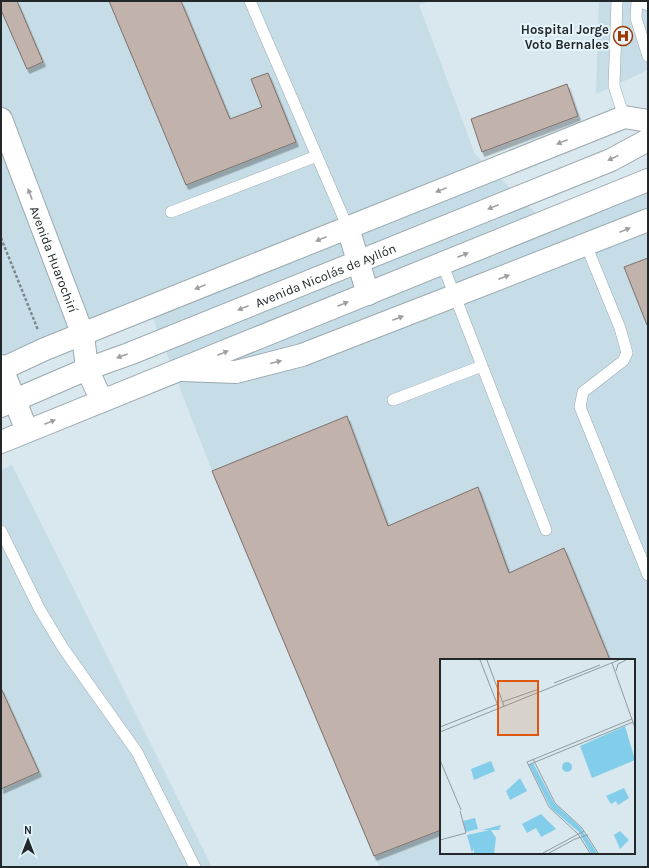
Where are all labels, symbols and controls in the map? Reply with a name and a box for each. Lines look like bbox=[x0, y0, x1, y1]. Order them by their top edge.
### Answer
place label: Hospital Jorge Voto Bernales bbox=[521, 22, 609, 52]
hospital icon: Hospital Jorge Voto Bernales bbox=[612, 25, 634, 47]
one-way arrow bbox=[556, 139, 567, 145]
one-way arrow bbox=[608, 155, 619, 161]
one-way arrow bbox=[26, 187, 32, 199]
one-way arrow bbox=[435, 188, 447, 194]
street label: Avenida Huarochirí bbox=[27, 204, 81, 315]
one-way arrow bbox=[487, 205, 499, 211]
one-way arrow bbox=[619, 226, 631, 232]
one-way arrow bbox=[314, 236, 326, 242]
street label: Avenida Nicolás de Ayllón bbox=[253, 240, 398, 310]
one-way arrow bbox=[458, 251, 470, 257]
one-way arrow bbox=[498, 273, 510, 279]
one-way arrow bbox=[193, 285, 205, 291]
one-way arrow bbox=[338, 300, 350, 306]
one-way arrow bbox=[236, 306, 248, 312]
one-way arrow bbox=[392, 314, 404, 320]
one-way arrow bbox=[217, 350, 228, 356]
one-way arrow bbox=[115, 354, 127, 360]
one-way arrow bbox=[270, 359, 282, 365]
one-way arrow bbox=[44, 418, 56, 424]
inset map bbox=[440, 659, 635, 854]
north arrow bbox=[8, 820, 48, 860]
text: N bbox=[24, 824, 32, 837]

